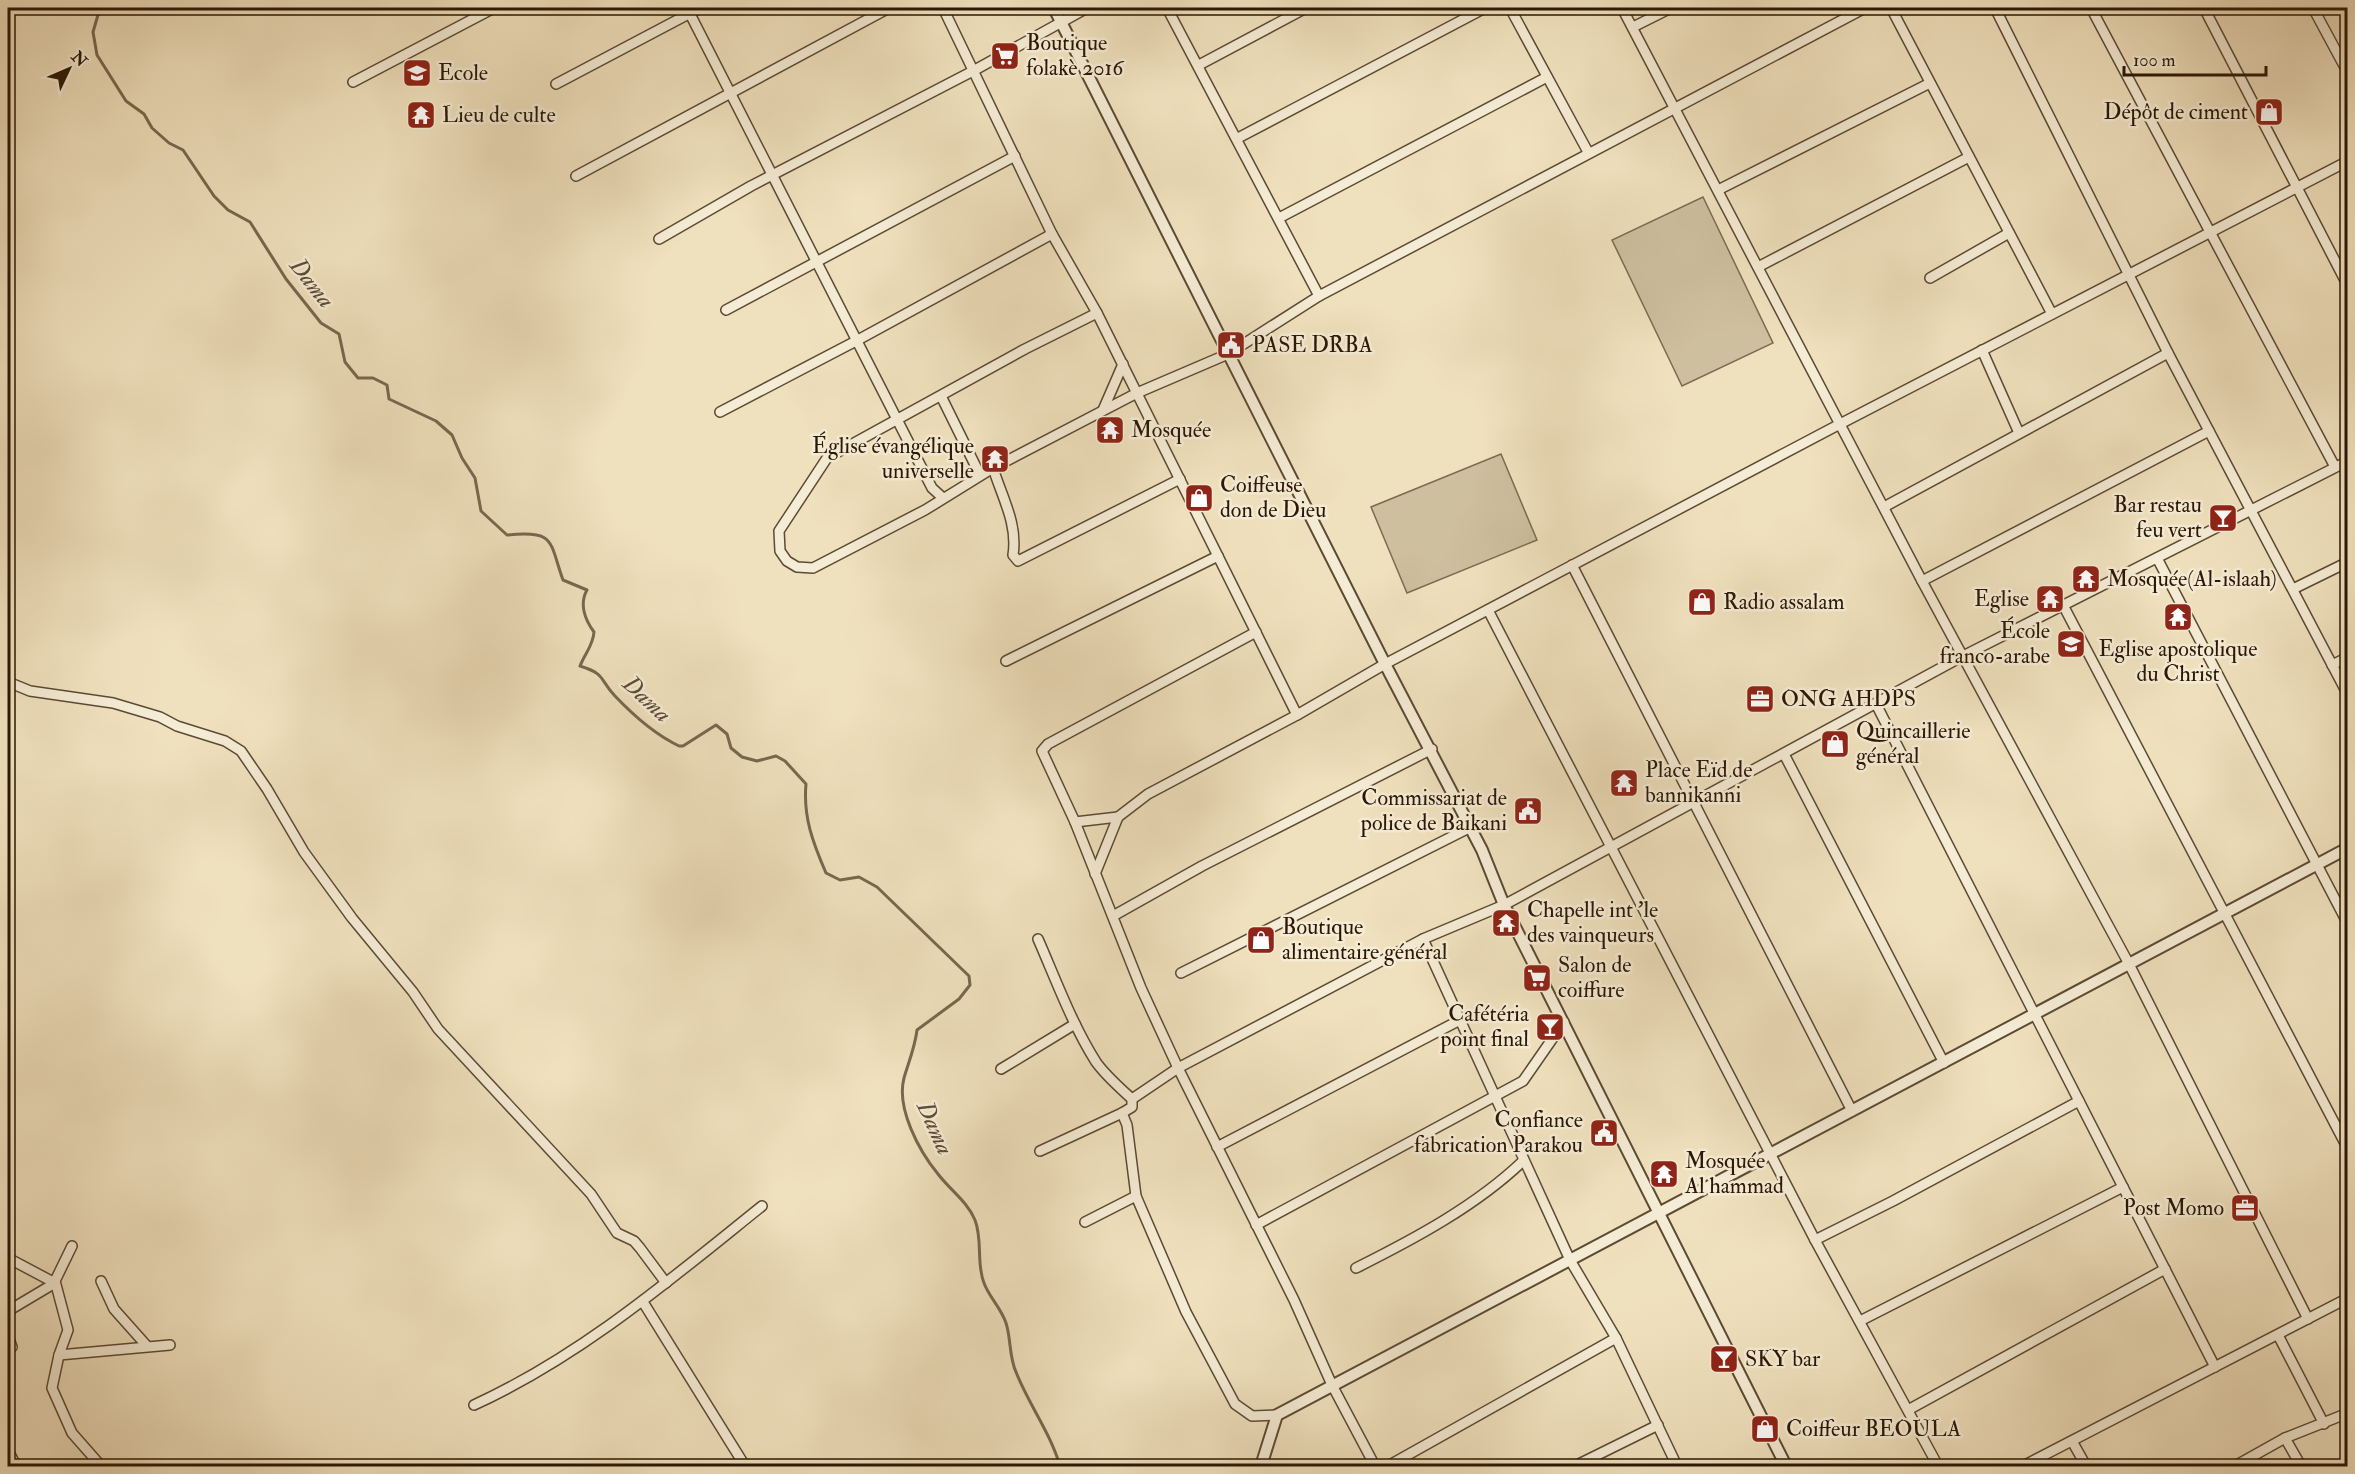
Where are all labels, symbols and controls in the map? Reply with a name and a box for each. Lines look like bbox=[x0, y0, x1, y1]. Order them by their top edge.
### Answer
place label: Boutique folakè 2016 bbox=[1026, 29, 1125, 82]
north arrow bbox=[39, 39, 99, 99]
scale bar bbox=[2124, 39, 2266, 77]
supermarket icon: Boutique folakè 2016 bbox=[989, 40, 1021, 72]
text: N bbox=[66, 46, 92, 72]
text: 100 m bbox=[2133, 49, 2176, 72]
school or university icon: Ecole bbox=[401, 57, 433, 89]
place label: Ecole bbox=[438, 59, 488, 87]
shop icon: Dépôt de ciment bbox=[2253, 96, 2285, 128]
place label: Dépôt de ciment bbox=[2103, 98, 2248, 127]
temple icon: Lieu de culte bbox=[405, 99, 437, 131]
place label: Lieu de culte bbox=[442, 101, 556, 129]
water label: Dama bbox=[282, 251, 341, 314]
public building icon: PASE DRBA bbox=[1215, 329, 1247, 361]
place label: PASE DRBA bbox=[1252, 331, 1373, 359]
temple icon: Mosquée bbox=[1094, 414, 1126, 446]
place label: Mosquée bbox=[1131, 416, 1211, 444]
place label: Église évangélique universelle bbox=[812, 431, 974, 485]
temple icon: Église évangélique universelle bbox=[979, 443, 1011, 475]
place label: Coiffeuse don de Dieu bbox=[1220, 471, 1326, 524]
shop icon: Coiffeuse don de Dieu bbox=[1183, 482, 1215, 514]
place label: Bar restau feu vert bbox=[2113, 491, 2202, 544]
bar icon: Bar restau feu vert bbox=[2207, 502, 2239, 534]
temple icon: Mosquée(Al-islaah) bbox=[2070, 563, 2102, 595]
place label: Mosquée(Al-islaah) bbox=[2107, 565, 2277, 593]
temple icon: Eglise bbox=[2034, 583, 2066, 615]
place label: Eglise bbox=[1974, 585, 2029, 613]
shop icon: Radio assalam bbox=[1686, 586, 1718, 618]
place label: Radio assalam bbox=[1723, 588, 1845, 616]
temple icon: Eglise apostolique du Christ bbox=[2162, 601, 2194, 633]
place label: École franco-arabe bbox=[1939, 616, 2050, 670]
school or university icon: École franco-arabe bbox=[2055, 628, 2087, 660]
place label: Eglise apostolique du Christ bbox=[2099, 635, 2257, 688]
water label: Dama bbox=[615, 668, 678, 729]
office icon: ONG AHDPS bbox=[1744, 683, 1776, 715]
place label: ONG AHDPS bbox=[1781, 685, 1916, 713]
place label: Quincaillerie général bbox=[1856, 717, 1970, 770]
shop icon: Quincaillerie général bbox=[1819, 728, 1851, 760]
place label: Place Eïd de bannikanni bbox=[1645, 756, 1752, 809]
temple icon: Place Eïd de bannikanni bbox=[1608, 767, 1640, 799]
place label: Commissariat de police de Baikani bbox=[1360, 784, 1507, 838]
public building icon: Commissariat de police de Baikani bbox=[1512, 795, 1544, 827]
place label: Chapelle int 'le des vainqueurs bbox=[1527, 896, 1658, 949]
temple icon: Chapelle int 'le des vainqueurs bbox=[1490, 907, 1522, 939]
place label: Boutique alimentaire général bbox=[1282, 913, 1448, 966]
shop icon: Boutique alimentaire général bbox=[1245, 924, 1277, 956]
place label: Salon de coiffure bbox=[1558, 951, 1631, 1004]
supermarket icon: Salon de coiffure bbox=[1521, 962, 1553, 994]
place label: Cafétéria point final bbox=[1439, 1000, 1530, 1054]
bar icon: Cafétéria point final bbox=[1534, 1011, 1566, 1043]
water label: Dama bbox=[909, 1095, 960, 1160]
place label: Confiance fabrication Parakou bbox=[1414, 1106, 1583, 1159]
public building icon: Confiance fabrication Parakou bbox=[1588, 1117, 1620, 1149]
place label: Mosquée Al hammad bbox=[1684, 1147, 1784, 1200]
temple icon: Mosquée Al hammad bbox=[1648, 1158, 1680, 1190]
office icon: Post Momo bbox=[2229, 1192, 2261, 1224]
place label: Post Momo bbox=[2123, 1194, 2224, 1222]
bar icon: SKY bar bbox=[1708, 1343, 1740, 1375]
place label: SKY bar bbox=[1745, 1345, 1821, 1373]
shop icon: Coiffeur BEOULA bbox=[1749, 1413, 1781, 1445]
place label: Coiffeur BEOULA bbox=[1786, 1415, 1961, 1443]

